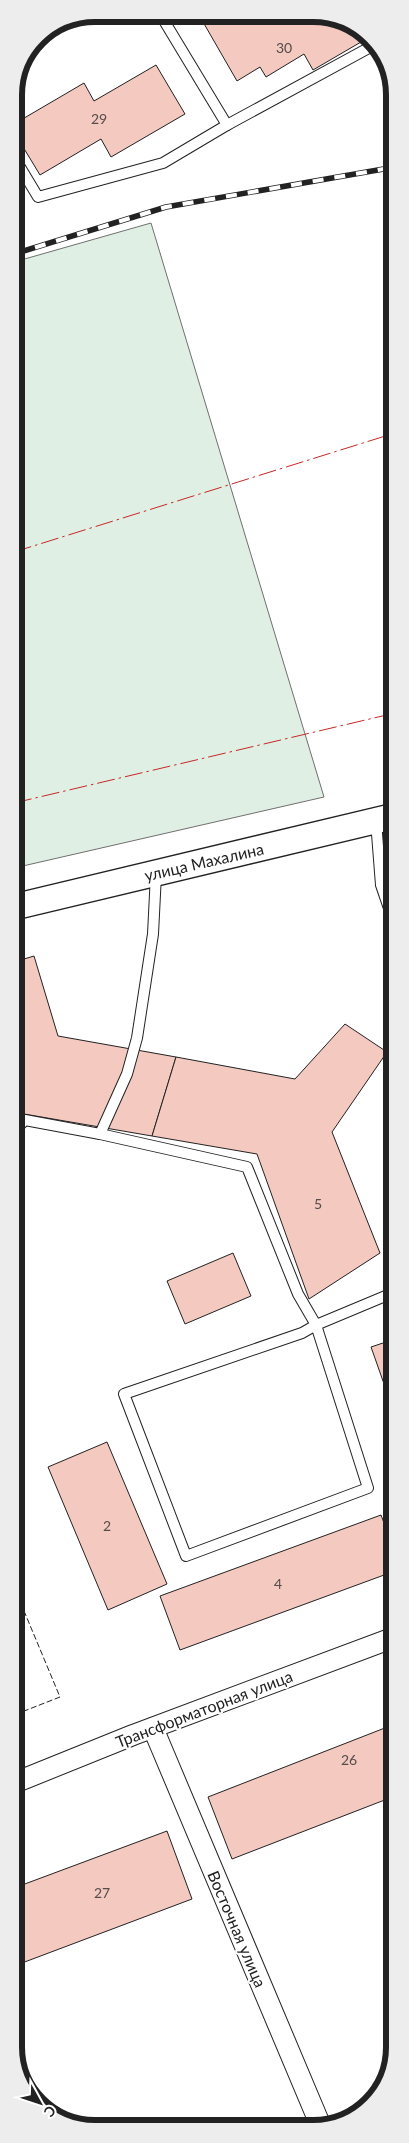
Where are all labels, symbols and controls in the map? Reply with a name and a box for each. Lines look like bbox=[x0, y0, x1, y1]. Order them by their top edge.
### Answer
house number: 30 bbox=[276, 39, 292, 56]
house number: 29 bbox=[91, 110, 107, 127]
street label: улица Махалина bbox=[142, 839, 265, 884]
house number: 5 bbox=[314, 1195, 322, 1212]
house number: 2 bbox=[103, 1517, 111, 1534]
house number: 4 bbox=[274, 1575, 282, 1592]
street label: Трансформаторная улица bbox=[113, 1666, 295, 1751]
house number: 26 bbox=[341, 1751, 357, 1768]
street label: Восточная улица bbox=[204, 1868, 271, 1990]
house number: 27 bbox=[94, 1884, 110, 1901]
north arrow bbox=[15, 2078, 65, 2128]
text: С bbox=[40, 2103, 60, 2121]

